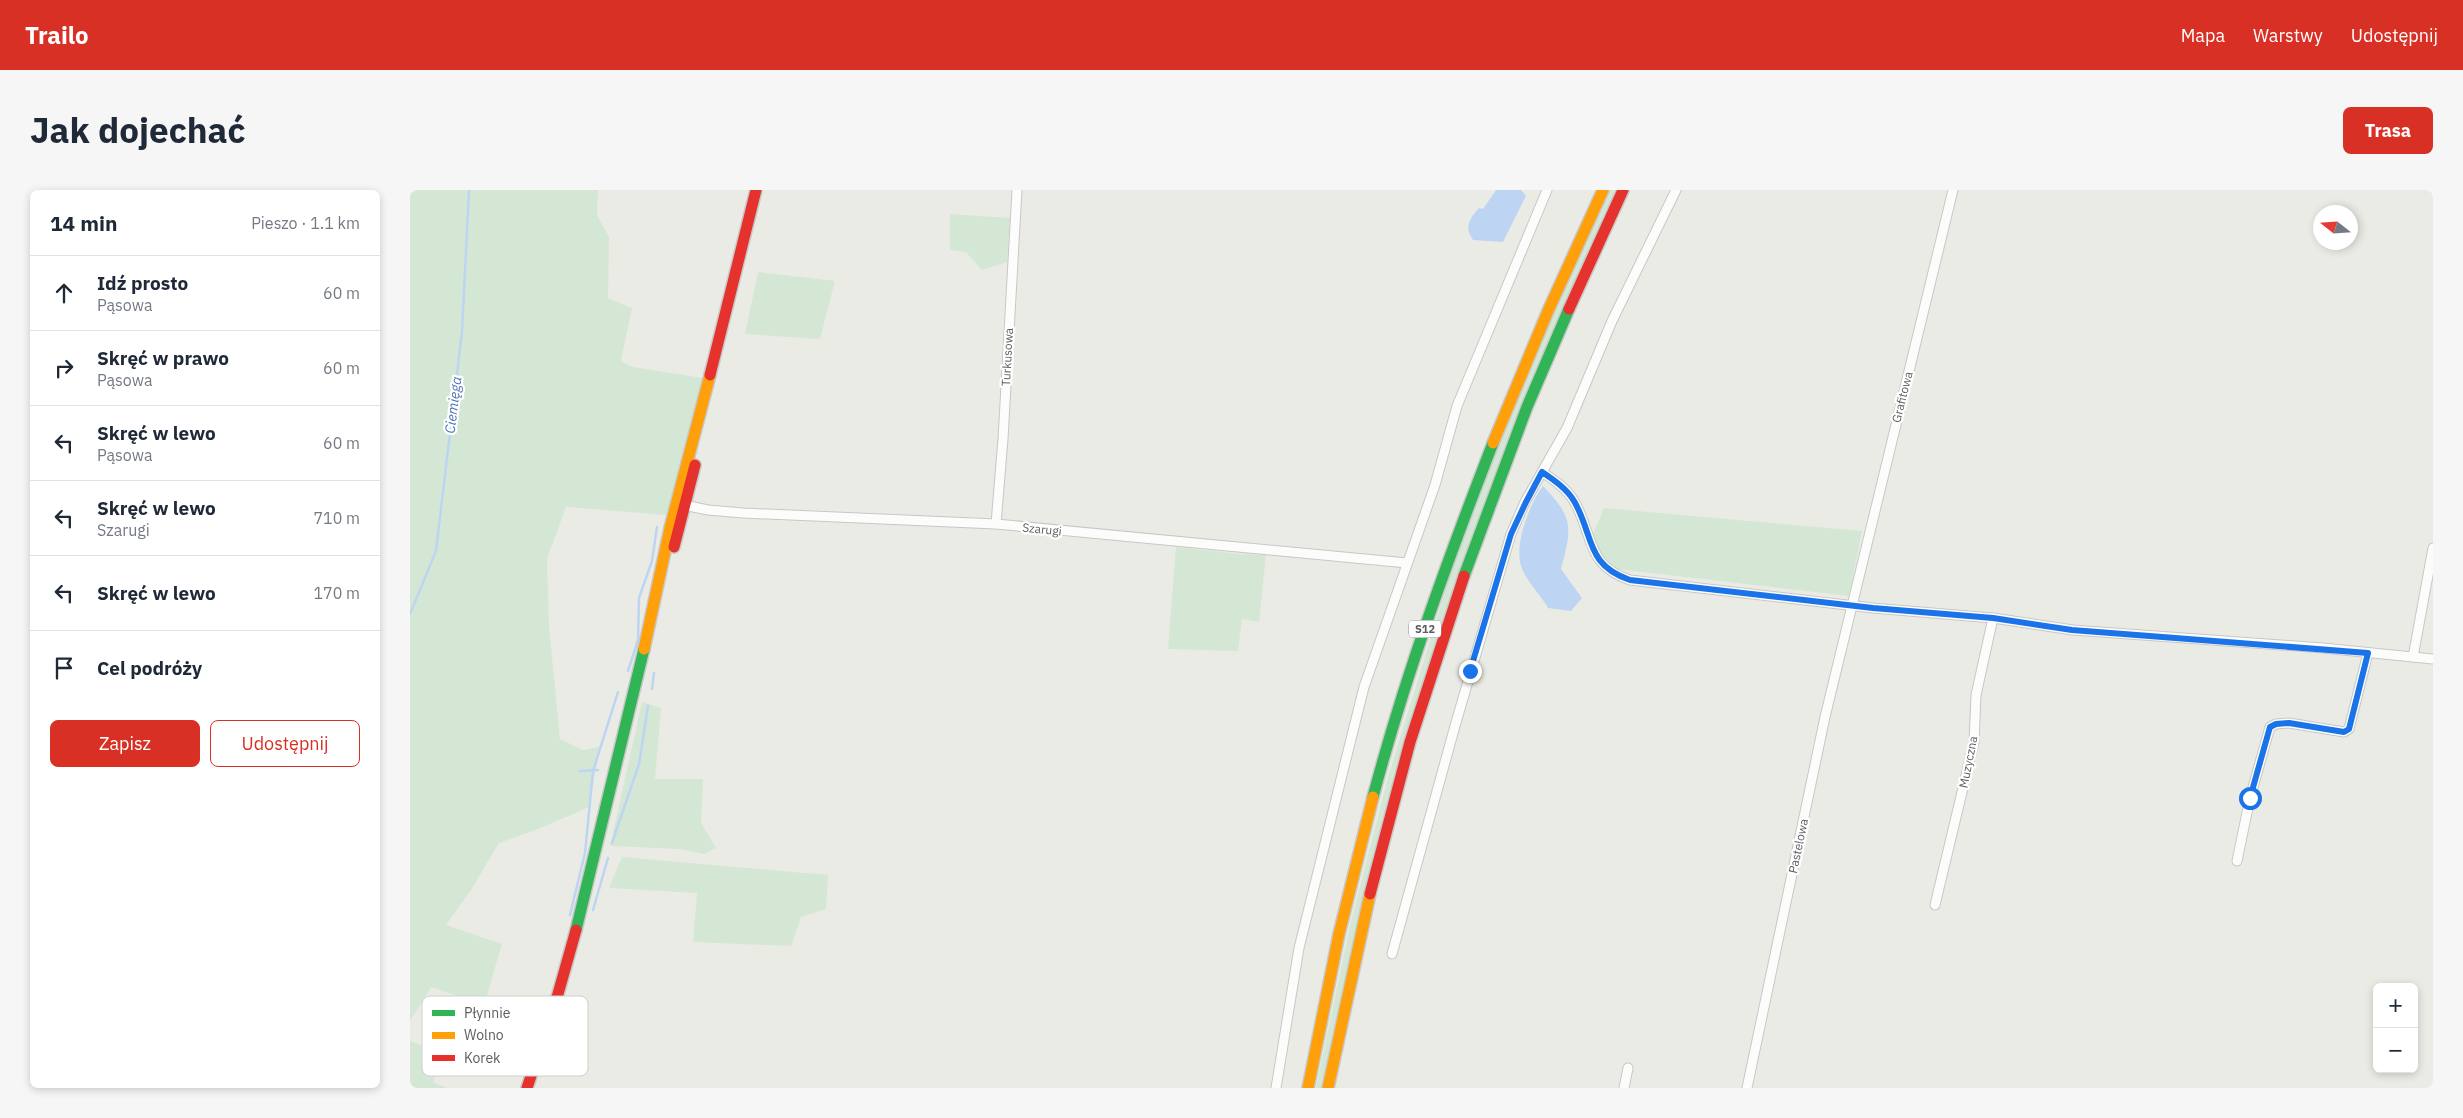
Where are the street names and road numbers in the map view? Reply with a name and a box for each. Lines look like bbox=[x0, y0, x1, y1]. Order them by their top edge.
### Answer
street label: Turkusowa bbox=[998, 327, 1016, 387]
street label: Grafitowa bbox=[1888, 369, 1916, 424]
street label: Szarugi bbox=[1022, 519, 1062, 539]
road number: S12 bbox=[1409, 620, 1441, 638]
street label: Muzyczna bbox=[1956, 734, 1981, 789]
street label: Pastelowa bbox=[1785, 817, 1811, 875]

